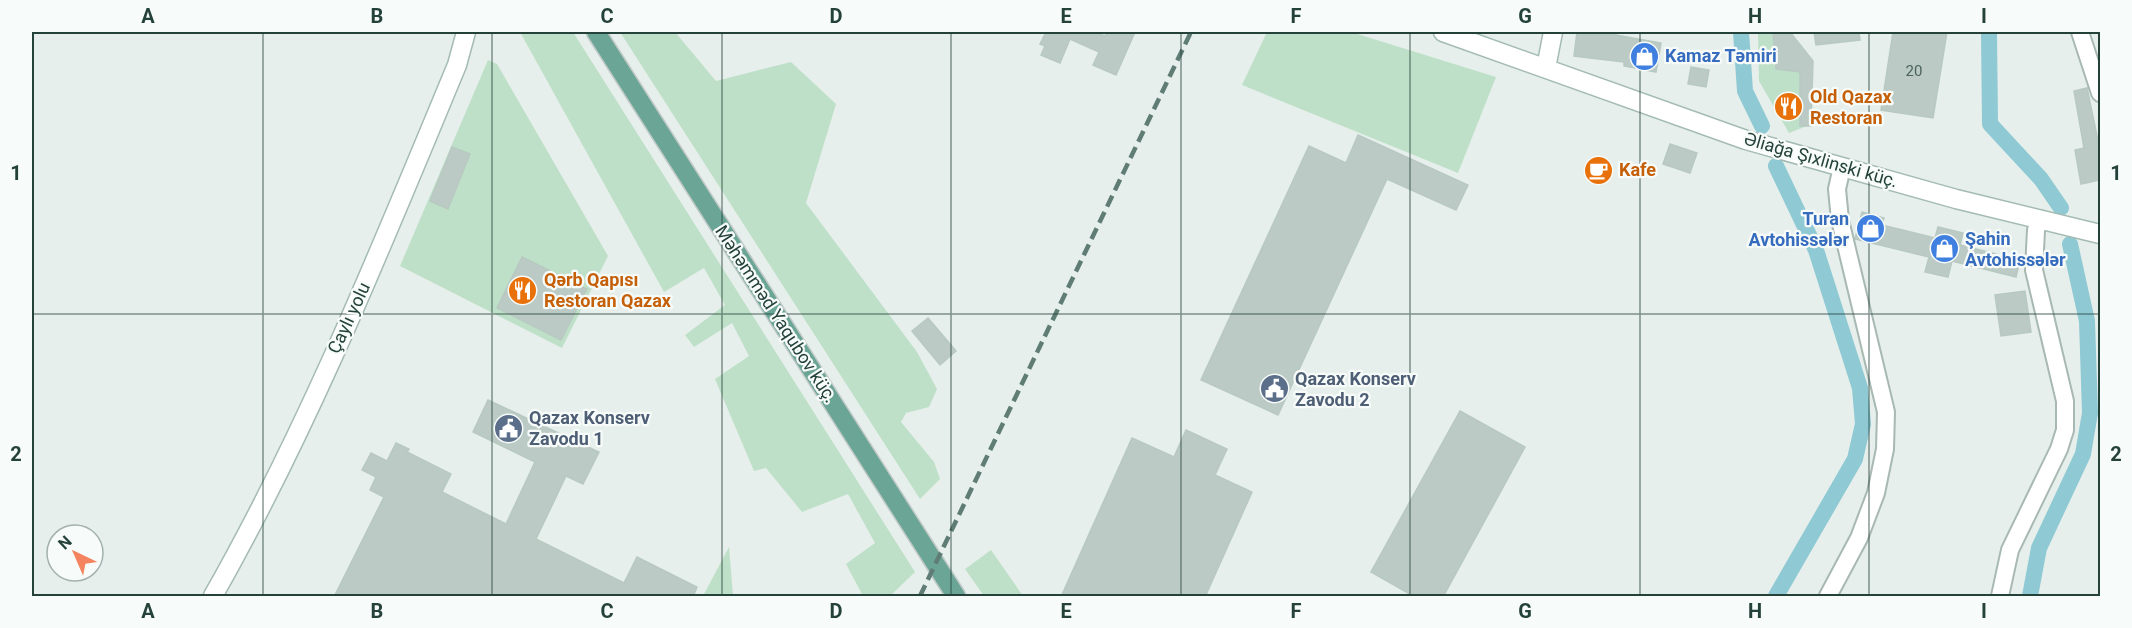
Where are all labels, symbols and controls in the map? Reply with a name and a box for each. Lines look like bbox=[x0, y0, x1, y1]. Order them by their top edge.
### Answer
text: A bbox=[141, 4, 155, 28]
text: B bbox=[371, 4, 383, 28]
text: C bbox=[600, 4, 614, 28]
text: D bbox=[830, 4, 843, 28]
text: E bbox=[1060, 4, 1072, 28]
text: F bbox=[1291, 4, 1302, 28]
text: G bbox=[1518, 4, 1532, 28]
text: H bbox=[1748, 4, 1762, 28]
text: I bbox=[1981, 4, 1987, 28]
shop icon: Kamaz Təmiri bbox=[1628, 40, 1660, 72]
place label: Kamaz Təmiri bbox=[1665, 45, 1777, 66]
house number: 20 bbox=[1906, 62, 1922, 80]
place label: Old Qazax Restoran bbox=[1810, 86, 1893, 128]
restaurant icon: Old Qazax Restoran bbox=[1773, 91, 1805, 123]
street label: Əliağa Şıxlinski küç. bbox=[1742, 128, 1900, 191]
cafe icon: Kafe bbox=[1582, 154, 1614, 186]
place label: Kafe bbox=[1619, 159, 1656, 180]
text: 1 bbox=[10, 161, 22, 185]
text: 1 bbox=[2110, 161, 2122, 185]
place label: Turan Avtohissələr bbox=[1748, 208, 1849, 250]
shop icon: Turan Avtohissələr bbox=[1854, 213, 1886, 245]
street label: Məhəmməd Yaqubov küç. bbox=[711, 221, 842, 406]
place label: Şahin Avtohissələr bbox=[1965, 228, 2066, 270]
shop icon: Şahin Avtohissələr bbox=[1928, 233, 1960, 265]
place label: Qərb Qapısı Restoran Qazax bbox=[544, 269, 672, 311]
restaurant icon: Qərb Qapısı Restoran Qazax bbox=[507, 274, 539, 306]
street label: Çaylı yolu bbox=[323, 279, 374, 357]
place label: Qazax Konserv Zavodu 2 bbox=[1295, 368, 1416, 410]
public building icon: Qazax Konserv Zavodu 2 bbox=[1258, 373, 1290, 405]
place label: Qazax Konserv Zavodu 1 bbox=[529, 407, 650, 449]
public building icon: Qazax Konserv Zavodu 1 bbox=[492, 412, 524, 444]
text: 2 bbox=[10, 442, 22, 466]
text: 2 bbox=[2110, 442, 2122, 466]
north arrow bbox=[45, 523, 105, 583]
text: N bbox=[54, 532, 76, 553]
text: A bbox=[141, 599, 155, 623]
text: B bbox=[371, 599, 383, 623]
text: C bbox=[600, 599, 614, 623]
text: D bbox=[830, 599, 843, 623]
text: E bbox=[1060, 599, 1072, 623]
text: F bbox=[1291, 599, 1302, 623]
text: G bbox=[1518, 599, 1532, 623]
text: H bbox=[1748, 599, 1762, 623]
text: I bbox=[1981, 599, 1987, 623]

